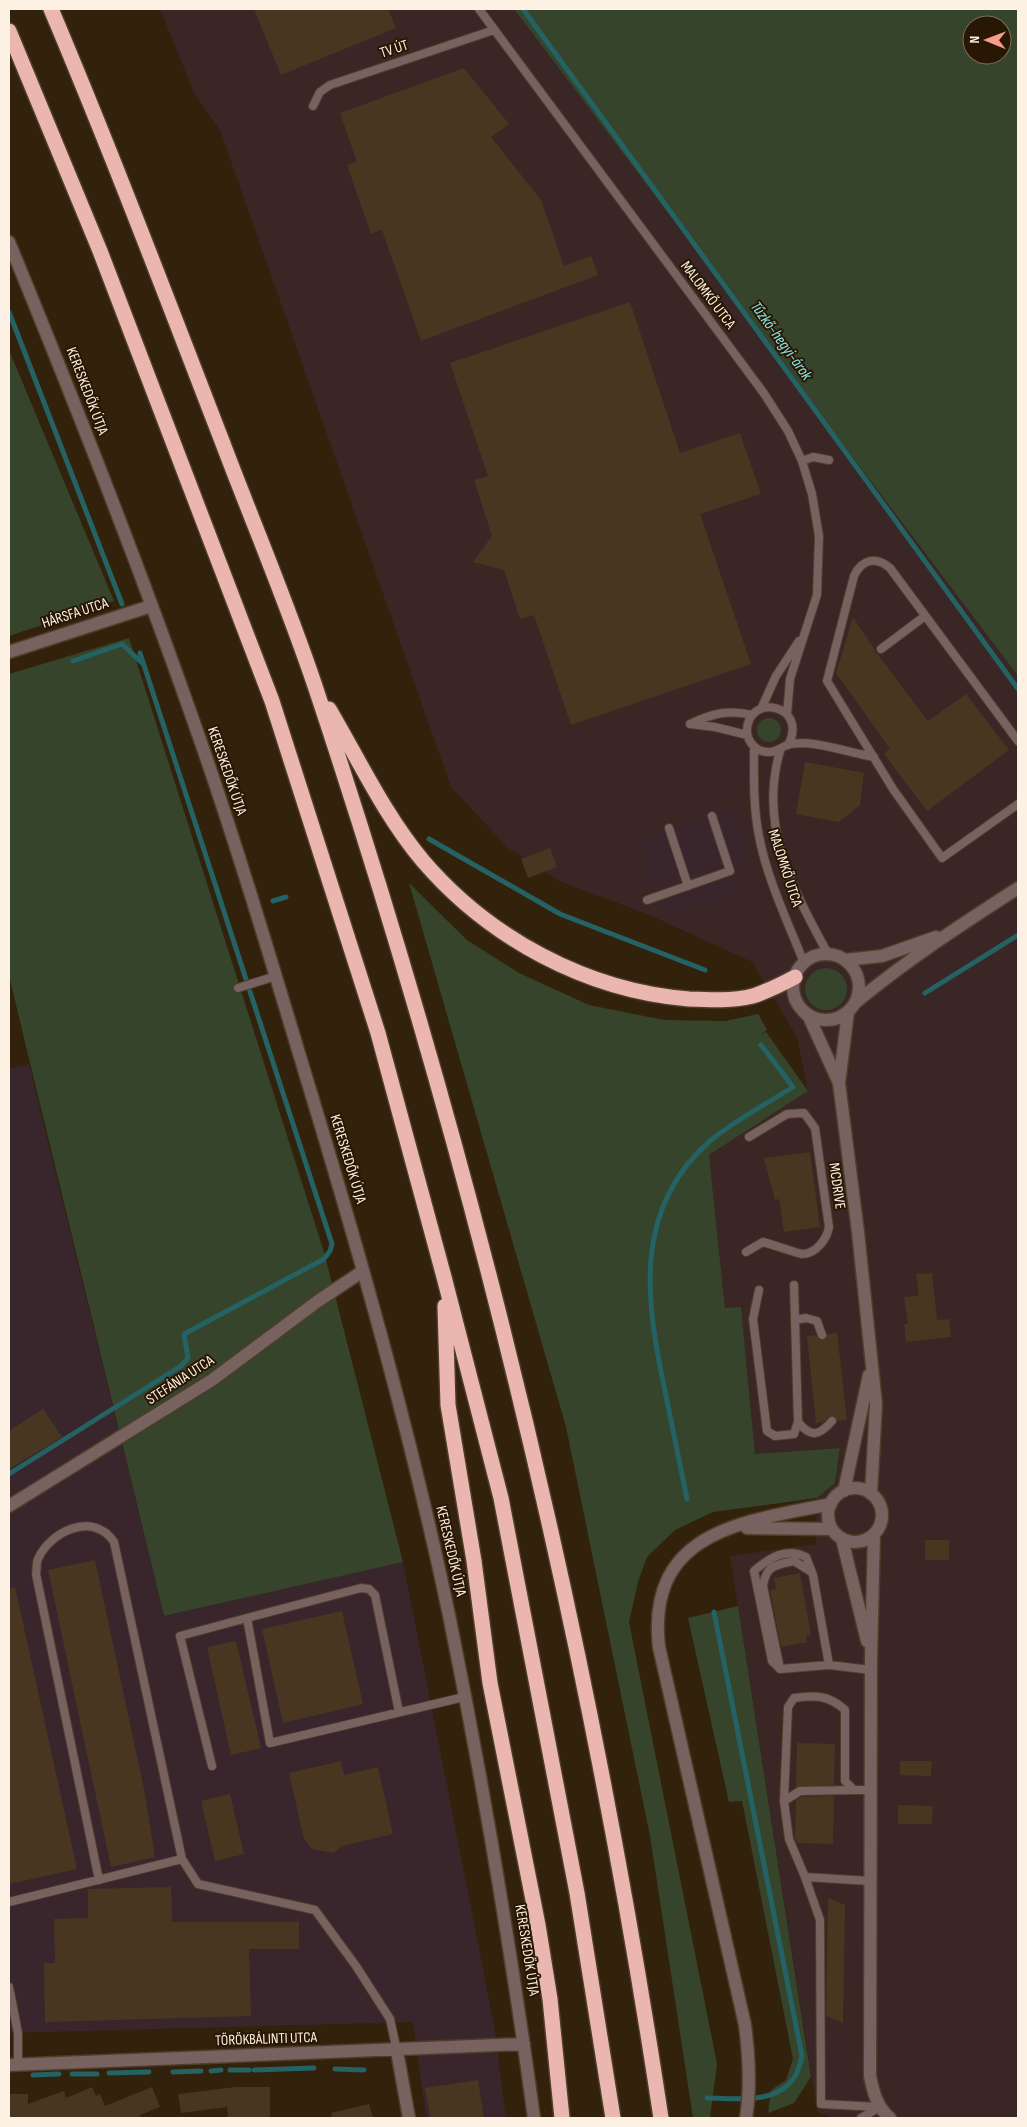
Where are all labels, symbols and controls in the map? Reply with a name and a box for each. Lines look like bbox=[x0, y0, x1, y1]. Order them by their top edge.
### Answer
north arrow bbox=[962, 15, 1012, 65]
street label: TV ÚT bbox=[377, 36, 411, 62]
text: N bbox=[966, 36, 983, 44]
street label: MALOMKŐ UTCA bbox=[676, 257, 740, 333]
water label: Tűzkő-hegyi-árok bbox=[746, 298, 817, 385]
street label: KERESKEDŐK ÚTJA bbox=[62, 345, 113, 438]
street label: HÁRSFA UTCA bbox=[39, 593, 111, 633]
street label: KERESKEDŐK ÚTJA bbox=[203, 724, 251, 818]
street label: MALOMKŐ UTCA bbox=[764, 827, 807, 910]
street label: KERESKEDŐK ÚTJA bbox=[325, 1112, 371, 1206]
street label: MCDRIVE bbox=[824, 1162, 850, 1210]
street label: STEFÁNIA UTCA bbox=[143, 1351, 218, 1409]
street label: KERESKEDŐK ÚTJA bbox=[431, 1504, 471, 1599]
street label: KERESKEDŐK ÚTJA bbox=[510, 1903, 544, 1998]
street label: TÖRÖKBÁLINTI UTCA bbox=[215, 2028, 318, 2050]

